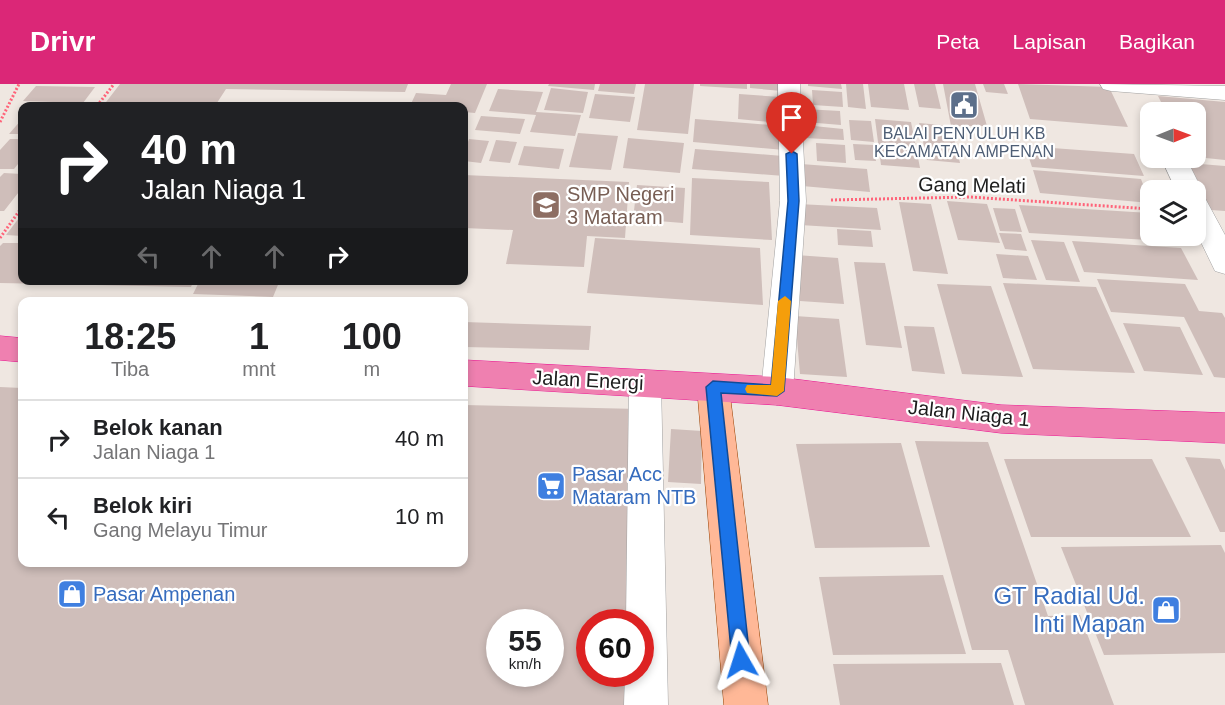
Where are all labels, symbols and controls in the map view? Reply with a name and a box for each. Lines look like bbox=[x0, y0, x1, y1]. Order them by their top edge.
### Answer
text: Drivr bbox=[30, 26, 95, 57]
text: Peta bbox=[936, 30, 980, 53]
text: Lapisan bbox=[1013, 30, 1086, 53]
text: Bagikan bbox=[1119, 30, 1195, 53]
public building icon: BALAI PENYULUH KB KECAMATAN AMPENAN bbox=[948, 89, 980, 121]
pin bbox=[766, 92, 817, 154]
icon: arrive bbox=[775, 101, 808, 134]
north arrow bbox=[1140, 102, 1206, 168]
map controls bbox=[1140, 102, 1206, 246]
place label: BALAI PENYULUH KB KECAMATAN AMPENAN bbox=[874, 125, 1054, 160]
icon: right bbox=[42, 126, 120, 204]
text: 40 m bbox=[141, 126, 237, 173]
street label: Gang Melati bbox=[918, 173, 1026, 197]
text: Jalan Niaga 1 bbox=[141, 175, 306, 205]
button: layers bbox=[1140, 180, 1206, 246]
place label: SMP Negeri 3 Mataram bbox=[567, 183, 674, 228]
school or university icon: SMP Negeri 3 Mataram bbox=[530, 189, 562, 221]
icon: left bbox=[132, 240, 165, 273]
icon: ahead bbox=[195, 240, 228, 273]
icon: ahead bbox=[258, 240, 291, 273]
icon: right bbox=[321, 240, 354, 273]
text: 18:25 bbox=[84, 316, 176, 357]
text: 1 bbox=[249, 316, 269, 357]
text: 100 bbox=[342, 316, 402, 357]
text: Tiba bbox=[111, 358, 149, 380]
text: mnt bbox=[242, 358, 276, 380]
text: m bbox=[364, 358, 380, 380]
street label: Jalan Energi bbox=[532, 366, 644, 394]
street label: Jalan Niaga 1 bbox=[907, 396, 1031, 430]
text: Belok kanan bbox=[93, 415, 223, 440]
icon: right bbox=[42, 423, 75, 456]
text: 40 m bbox=[395, 426, 444, 451]
text: Jalan Niaga 1 bbox=[93, 441, 215, 463]
place label: Pasar Acc Mataram NTB bbox=[572, 463, 696, 508]
supermarket icon: Pasar Acc Mataram NTB bbox=[535, 470, 567, 502]
text: Belok kiri bbox=[93, 493, 192, 518]
icon: left bbox=[42, 501, 75, 534]
text: 10 m bbox=[395, 504, 444, 529]
text: Gang Melayu Timur bbox=[93, 519, 268, 541]
shop icon: Pasar Ampenan bbox=[56, 578, 88, 610]
place label: GT Radial Ud. Inti Mapan bbox=[993, 582, 1145, 637]
place label: Pasar Ampenan bbox=[93, 583, 235, 605]
shop icon: GT Radial Ud. Inti Mapan bbox=[1150, 594, 1182, 626]
speed limit sign: 60 bbox=[576, 609, 654, 687]
text: 55 bbox=[508, 624, 542, 657]
position arrow bbox=[709, 628, 773, 692]
text: km/h bbox=[509, 655, 541, 672]

